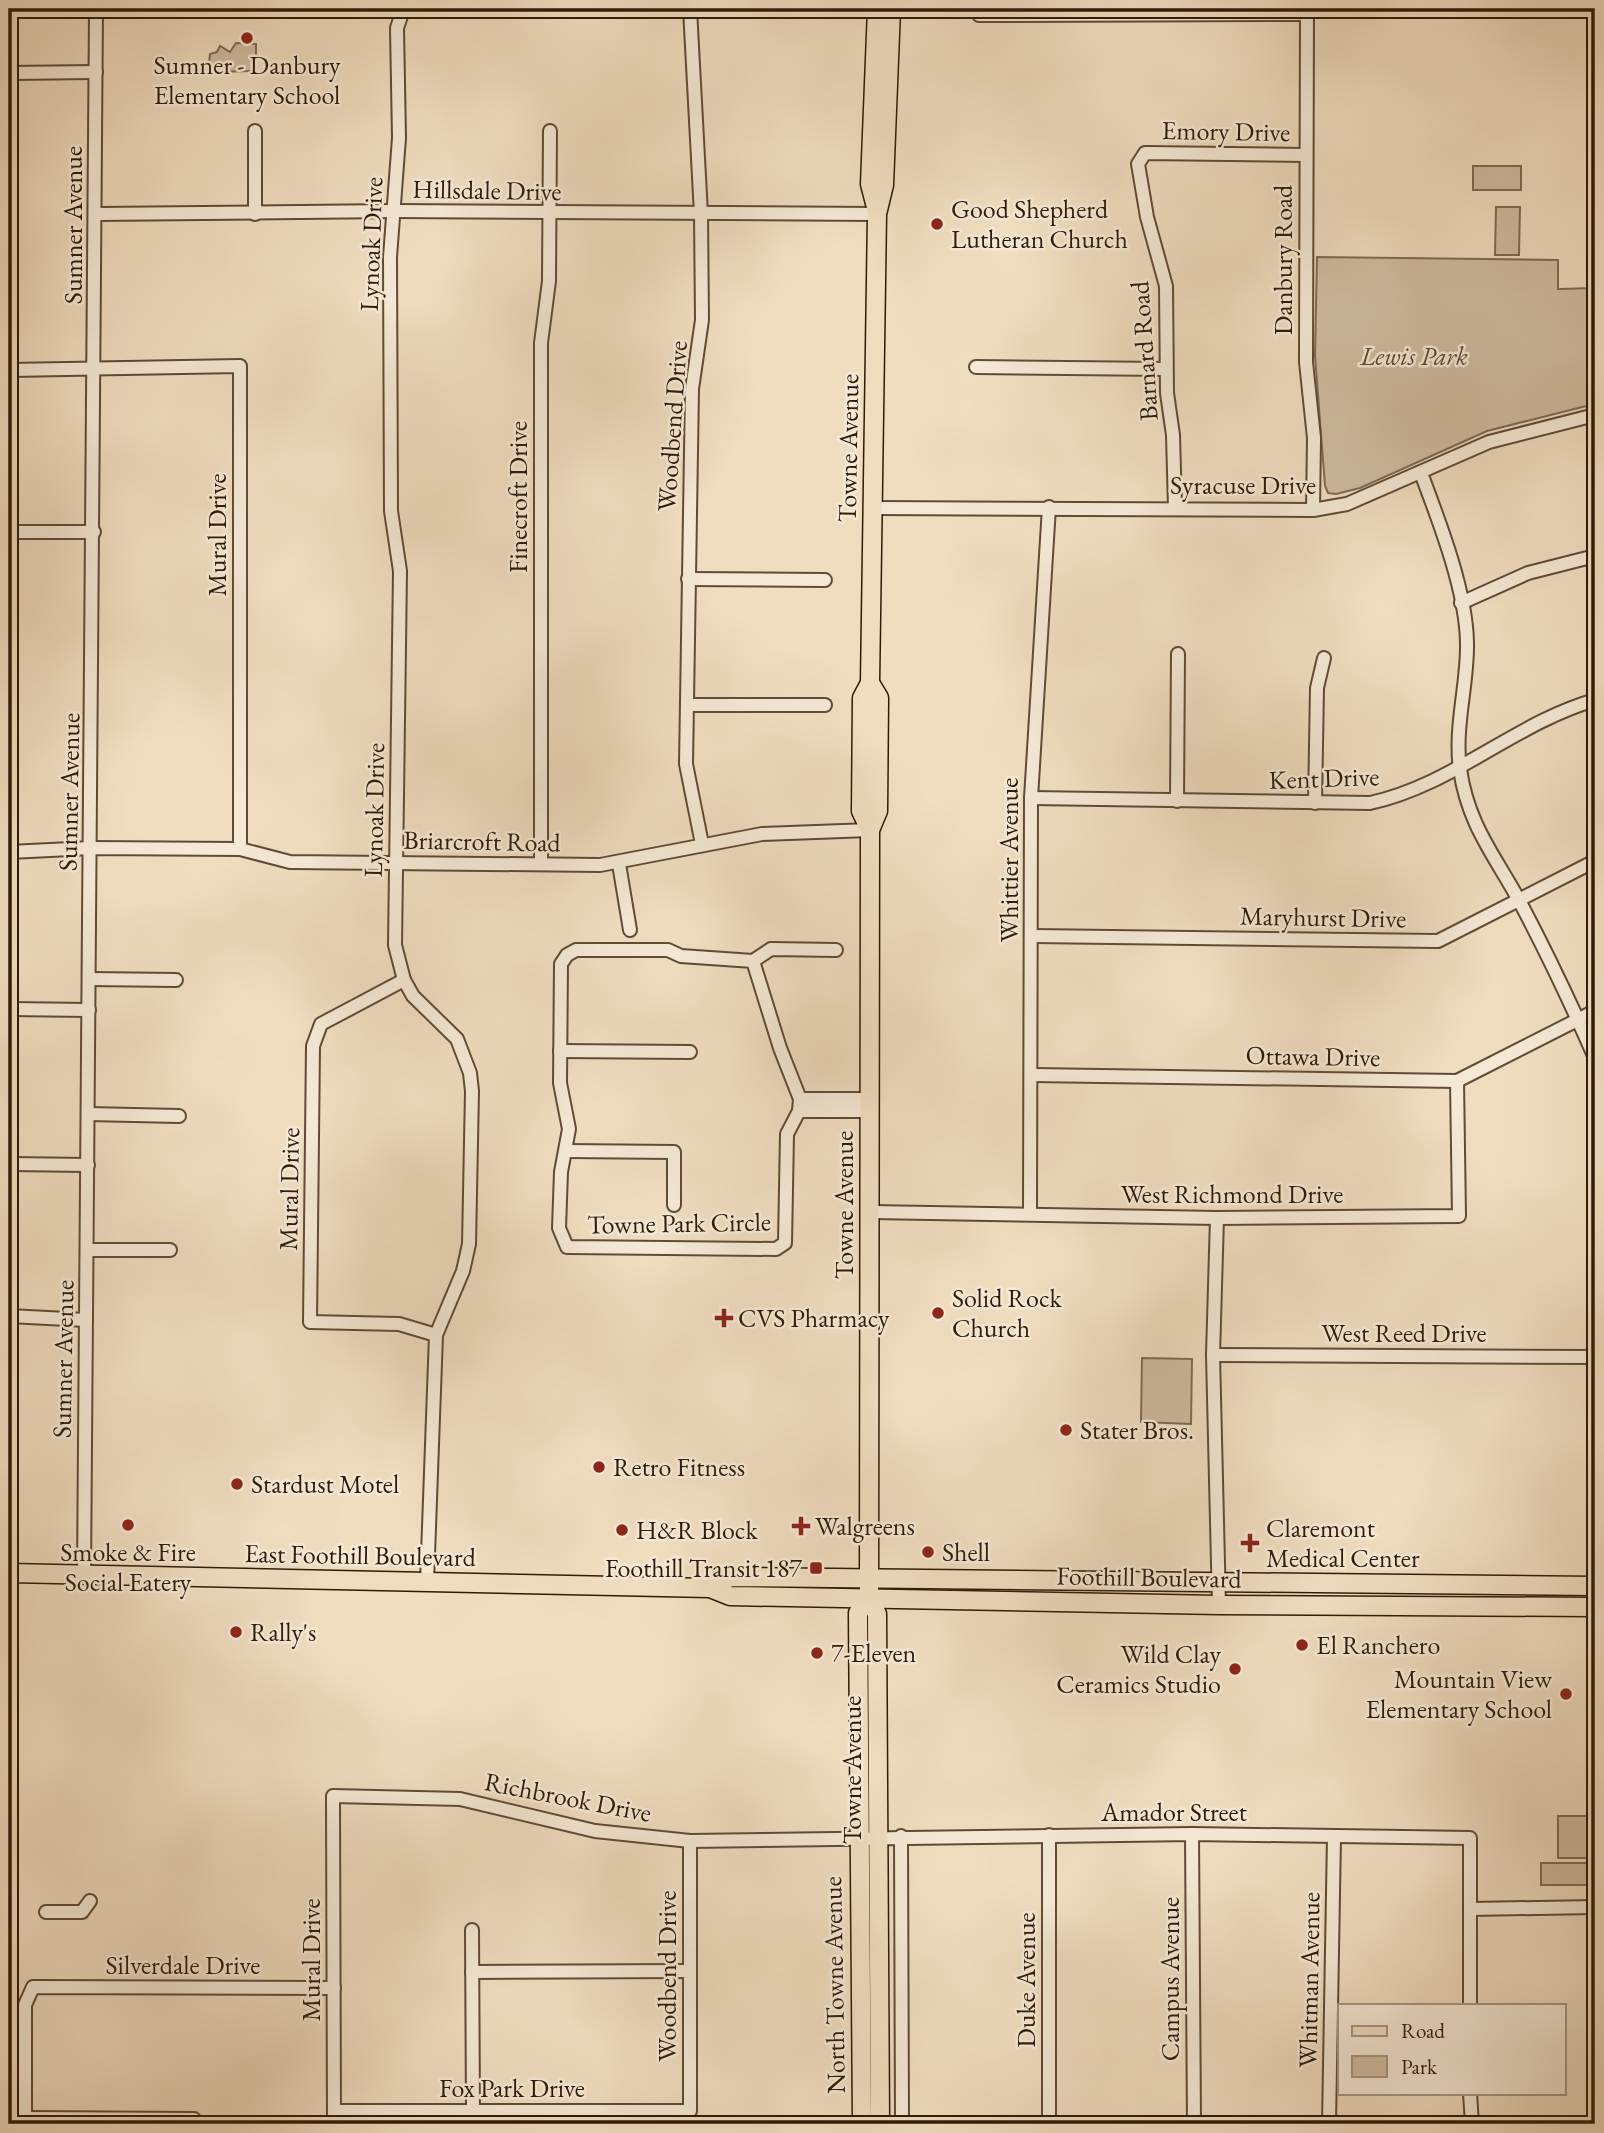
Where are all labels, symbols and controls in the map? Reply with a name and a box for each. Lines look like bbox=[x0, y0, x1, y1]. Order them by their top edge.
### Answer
marker: Sumner - Danbury Elementary School bbox=[239, 30, 255, 46]
place label: Sumner - Danbury Elementary School bbox=[154, 48, 341, 112]
street label: Emory Drive bbox=[1161, 113, 1291, 149]
street label: Sumner Avenue bbox=[56, 146, 90, 304]
street label: Hillsdale Drive bbox=[412, 172, 562, 208]
street label: Lynoak Drive bbox=[352, 176, 390, 312]
street label: Danbury Road bbox=[1266, 184, 1300, 335]
place label: Good Shepherd Lutheran Church bbox=[951, 192, 1128, 256]
marker: Good Shepherd Lutheran Church bbox=[929, 216, 945, 232]
street label: Barnard Road bbox=[1122, 279, 1166, 422]
street label: Woodbend Drive bbox=[649, 339, 695, 513]
park label: Lewis Park bbox=[1359, 339, 1468, 373]
street label: Towne Avenue bbox=[830, 373, 866, 523]
street label: Finecroft Drive bbox=[501, 421, 535, 573]
street label: Syracuse Drive bbox=[1170, 468, 1316, 502]
street label: Mural Drive bbox=[200, 473, 234, 597]
street label: Sumner Avenue bbox=[51, 713, 87, 871]
street label: Lynoak Drive bbox=[356, 742, 392, 878]
street label: Kent Drive bbox=[1268, 759, 1380, 797]
street label: Whittier Avenue bbox=[992, 778, 1026, 942]
street label: Briarcroft Road bbox=[403, 823, 562, 859]
street label: Maryhurst Drive bbox=[1239, 899, 1407, 935]
street label: Ottawa Drive bbox=[1245, 1038, 1381, 1074]
street label: Mural Drive bbox=[271, 1127, 307, 1251]
street label: Towne Avenue bbox=[827, 1131, 861, 1279]
street label: West Richmond Drive bbox=[1121, 1177, 1343, 1211]
street label: Towne Park Circle bbox=[587, 1204, 771, 1242]
street label: Sumner Avenue bbox=[45, 1280, 81, 1438]
place label: Solid Rock Church bbox=[952, 1281, 1063, 1345]
place label: CVS Pharmacy bbox=[738, 1301, 890, 1335]
marker: Solid Rock Church bbox=[930, 1305, 946, 1321]
marker: CVS Pharmacy bbox=[716, 1310, 732, 1326]
street label: West Reed Drive bbox=[1321, 1316, 1487, 1350]
place label: Stater Bros. bbox=[1080, 1413, 1194, 1447]
marker: Stater Bros. bbox=[1058, 1422, 1074, 1438]
place label: Retro Fitness bbox=[613, 1450, 745, 1484]
marker: Retro Fitness bbox=[591, 1459, 607, 1475]
place label: Stardust Motel bbox=[251, 1467, 399, 1501]
marker: Stardust Motel bbox=[229, 1476, 245, 1492]
place label: Walgreens bbox=[815, 1509, 915, 1543]
place label: Claremont Medical Center bbox=[1266, 1511, 1420, 1575]
place label: H&R Block bbox=[636, 1513, 758, 1547]
marker: Smoke & Fire Social Eatery bbox=[120, 1517, 136, 1533]
marker: Walgreens bbox=[793, 1518, 809, 1534]
marker: H&R Block bbox=[614, 1522, 630, 1538]
marker: Claremont Medical Center bbox=[1240, 1533, 1260, 1553]
place label: Smoke & Fire Social Eatery bbox=[60, 1535, 196, 1599]
place label: Shell bbox=[942, 1535, 990, 1569]
street label: East Foothill Boulevard bbox=[244, 1536, 477, 1574]
marker: Shell bbox=[920, 1544, 936, 1560]
place label: Foothill Transit 187 bbox=[605, 1551, 803, 1585]
street label: Foothill Boulevard bbox=[1056, 1558, 1243, 1596]
marker: Foothill Transit 187 bbox=[808, 1560, 824, 1576]
place label: Rally's bbox=[250, 1615, 316, 1649]
marker: Rally's bbox=[228, 1624, 244, 1640]
place label: El Ranchero bbox=[1316, 1628, 1440, 1662]
place label: 7-Eleven bbox=[831, 1636, 917, 1670]
place label: Wild Clay Ceramics Studio bbox=[1056, 1637, 1222, 1701]
marker: El Ranchero bbox=[1294, 1637, 1310, 1653]
marker: 7-Eleven bbox=[809, 1645, 825, 1661]
marker: Wild Clay Ceramics Studio bbox=[1227, 1661, 1243, 1677]
place label: Mountain View Elementary School bbox=[1365, 1662, 1552, 1726]
marker: Mountain View Elementary School bbox=[1558, 1686, 1574, 1702]
street label: Towne Avenue bbox=[835, 1696, 869, 1844]
street label: Richbrook Drive bbox=[482, 1764, 654, 1830]
street label: Amador Street bbox=[1100, 1795, 1247, 1829]
street label: North Towne Avenue bbox=[815, 1876, 853, 2094]
street label: Woodbend Drive bbox=[650, 1890, 684, 2062]
street label: Whitman Avenue bbox=[1290, 1892, 1328, 2068]
street label: Campus Avenue bbox=[1153, 1897, 1187, 2061]
street label: Mural Drive bbox=[294, 1898, 328, 2022]
street label: Duke Avenue bbox=[1009, 1912, 1043, 2048]
street label: Silverdale Drive bbox=[106, 1948, 260, 1982]
legend bbox=[1338, 2004, 1566, 2094]
text: Road bbox=[1401, 2017, 1445, 2044]
text: Park bbox=[1401, 2053, 1438, 2080]
street label: Fox Park Drive bbox=[439, 2071, 585, 2105]

